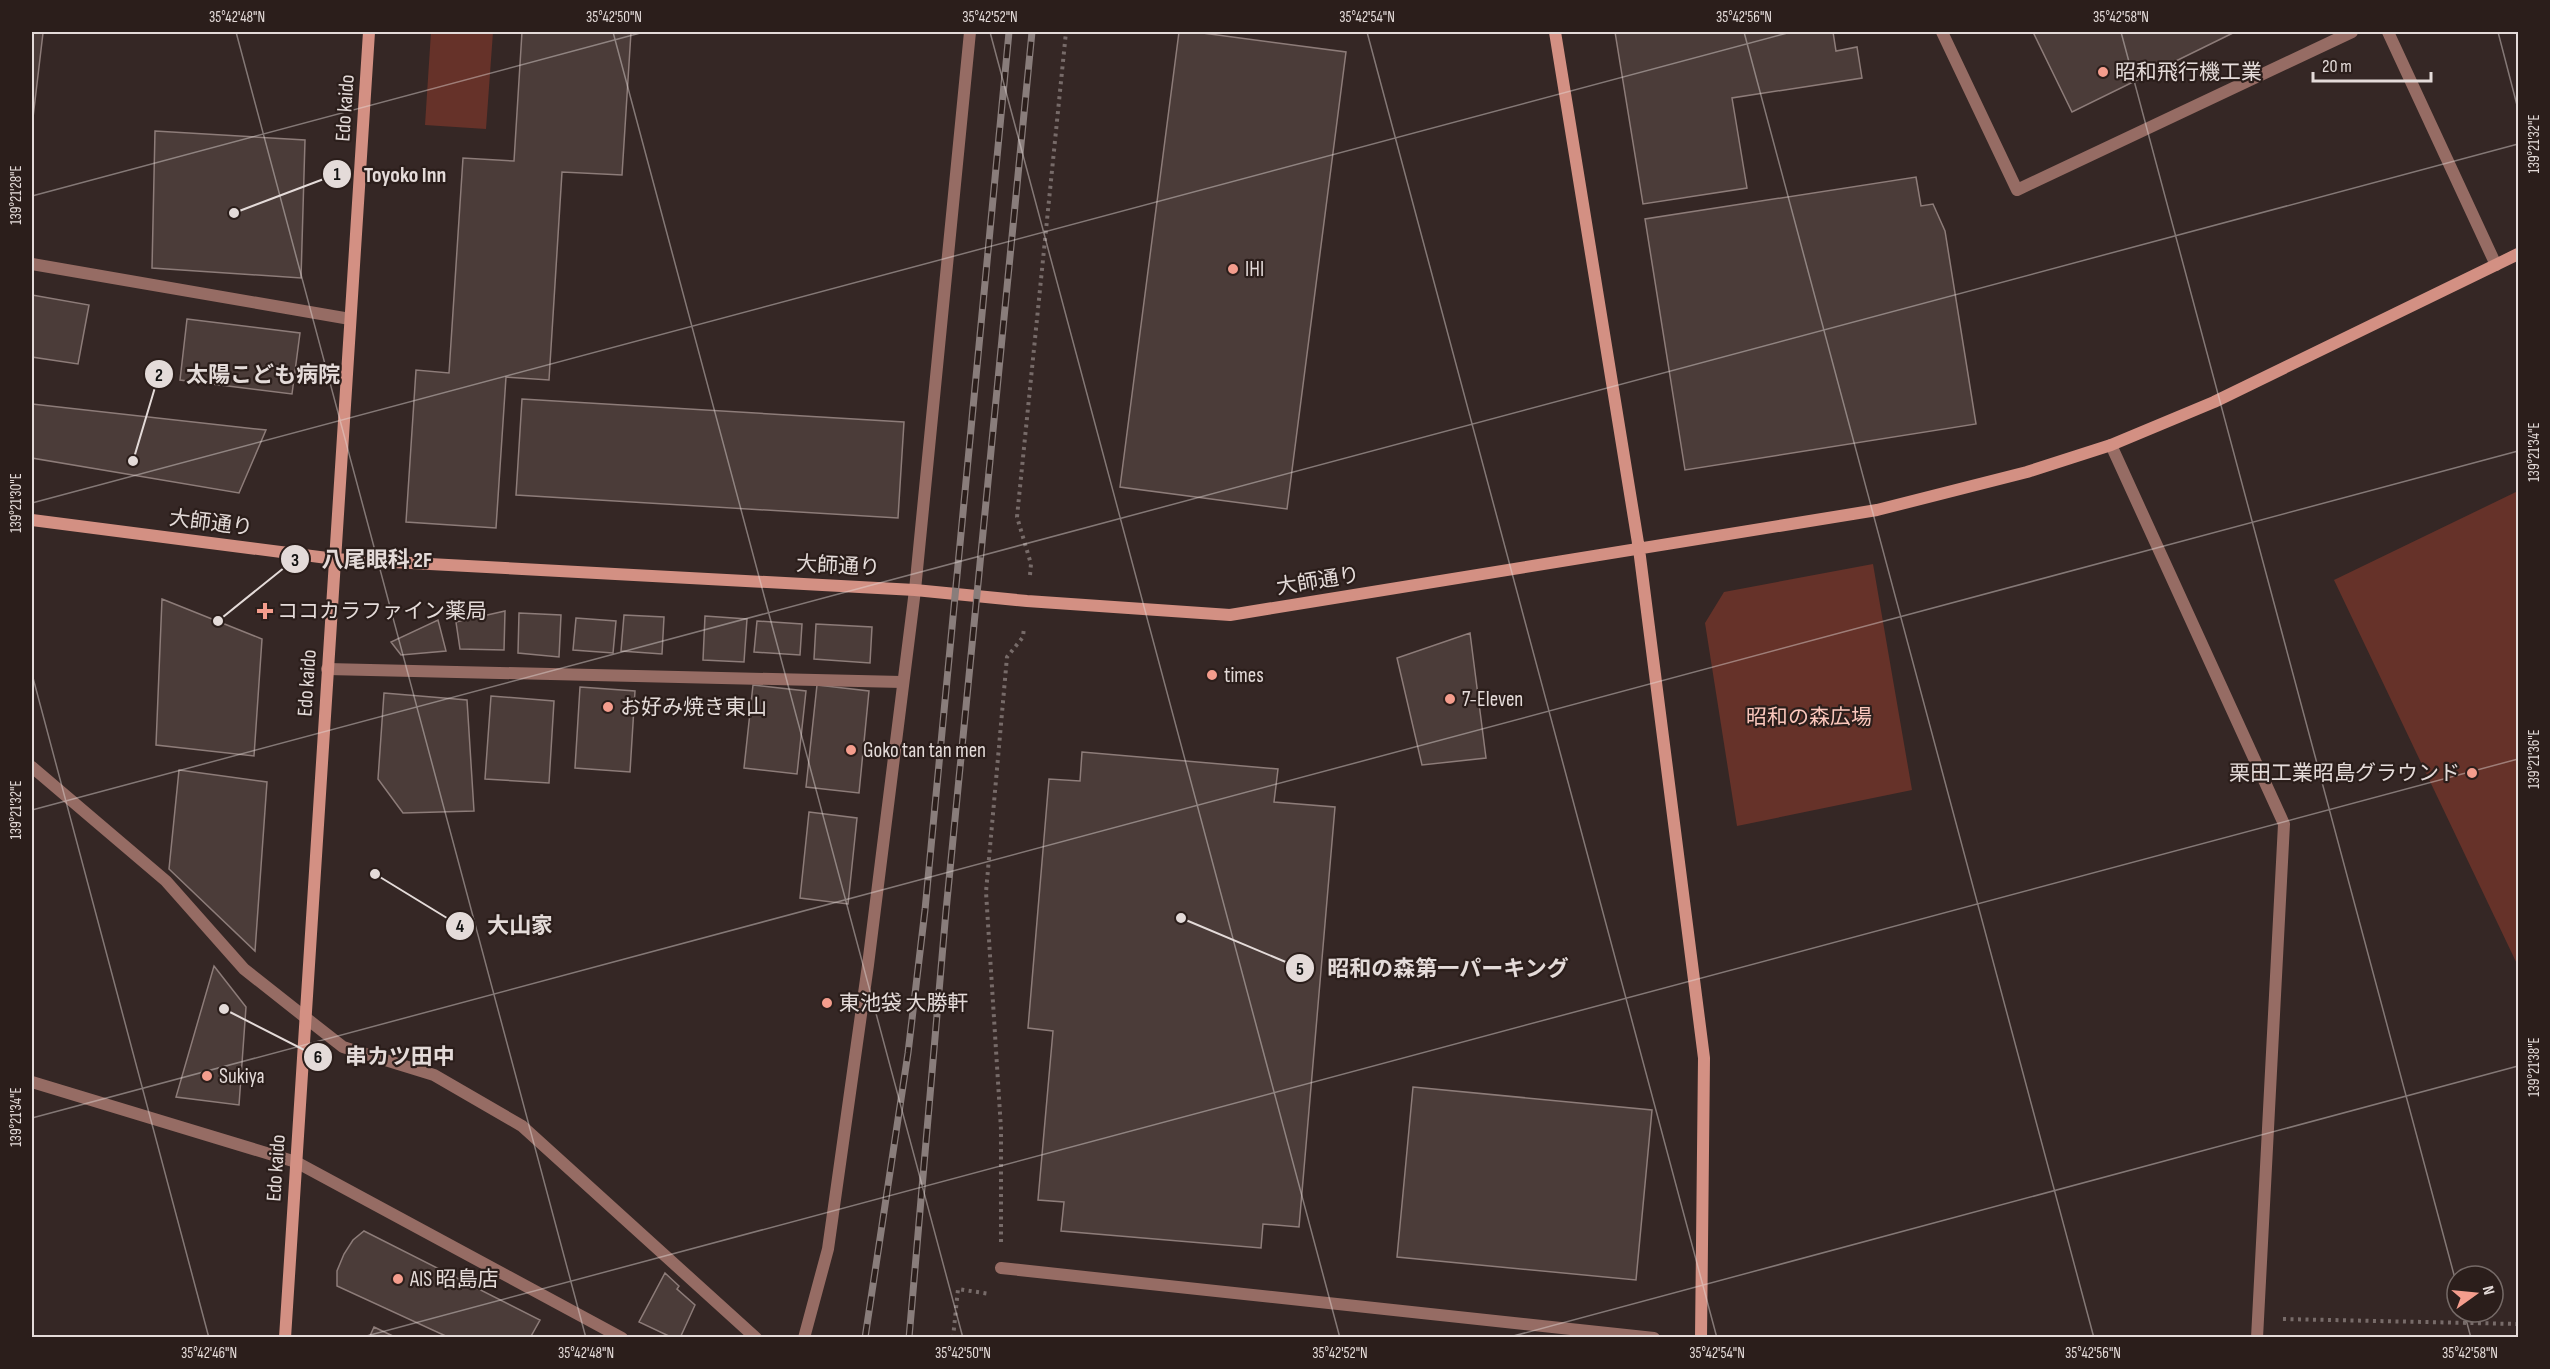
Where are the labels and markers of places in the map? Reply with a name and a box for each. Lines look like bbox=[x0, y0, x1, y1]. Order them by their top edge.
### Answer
place label: 昭和飛行機工業 bbox=[2115, 60, 2262, 85]
marker: 昭和飛行機工業 bbox=[2096, 65, 2110, 79]
callout: Toyoko Inn bbox=[322, 154, 458, 194]
place label: IHI bbox=[1245, 257, 1264, 282]
marker: IHI bbox=[1226, 262, 1240, 276]
callout: 太陽こども病院 bbox=[144, 354, 352, 394]
callout: 八尾眼科 2F bbox=[280, 539, 444, 579]
place label: ココカラファイン薬局 bbox=[277, 599, 487, 624]
marker: ココカラファイン薬局 bbox=[258, 604, 272, 618]
place label: times bbox=[1224, 663, 1264, 688]
marker: times bbox=[1205, 668, 1219, 682]
place label: 7-Eleven bbox=[1462, 687, 1523, 712]
marker: 7-Eleven bbox=[1443, 692, 1457, 706]
place label: お好み焼き東山 bbox=[620, 695, 767, 720]
marker: お好み焼き東山 bbox=[601, 700, 615, 714]
place label: Goko tan tan men bbox=[863, 738, 986, 763]
marker: Goko tan tan men bbox=[844, 743, 858, 757]
place label: 栗田工業昭島グラウンド bbox=[2229, 761, 2460, 786]
marker: 栗田工業昭島グラウンド bbox=[2465, 766, 2479, 780]
callout: 大山家 bbox=[445, 906, 565, 946]
callout: 昭和の森第一パーキング bbox=[1285, 948, 1581, 988]
place label: 東池袋 大勝軒 bbox=[839, 991, 968, 1016]
marker: 東池袋 大勝軒 bbox=[820, 996, 834, 1010]
callout: 串カツ田中 bbox=[303, 1037, 467, 1077]
place label: Sukiya bbox=[219, 1064, 265, 1089]
marker: Sukiya bbox=[200, 1069, 214, 1083]
place label: AIS 昭島店 bbox=[409, 1267, 499, 1292]
marker: AIS 昭島店 bbox=[391, 1272, 405, 1286]

